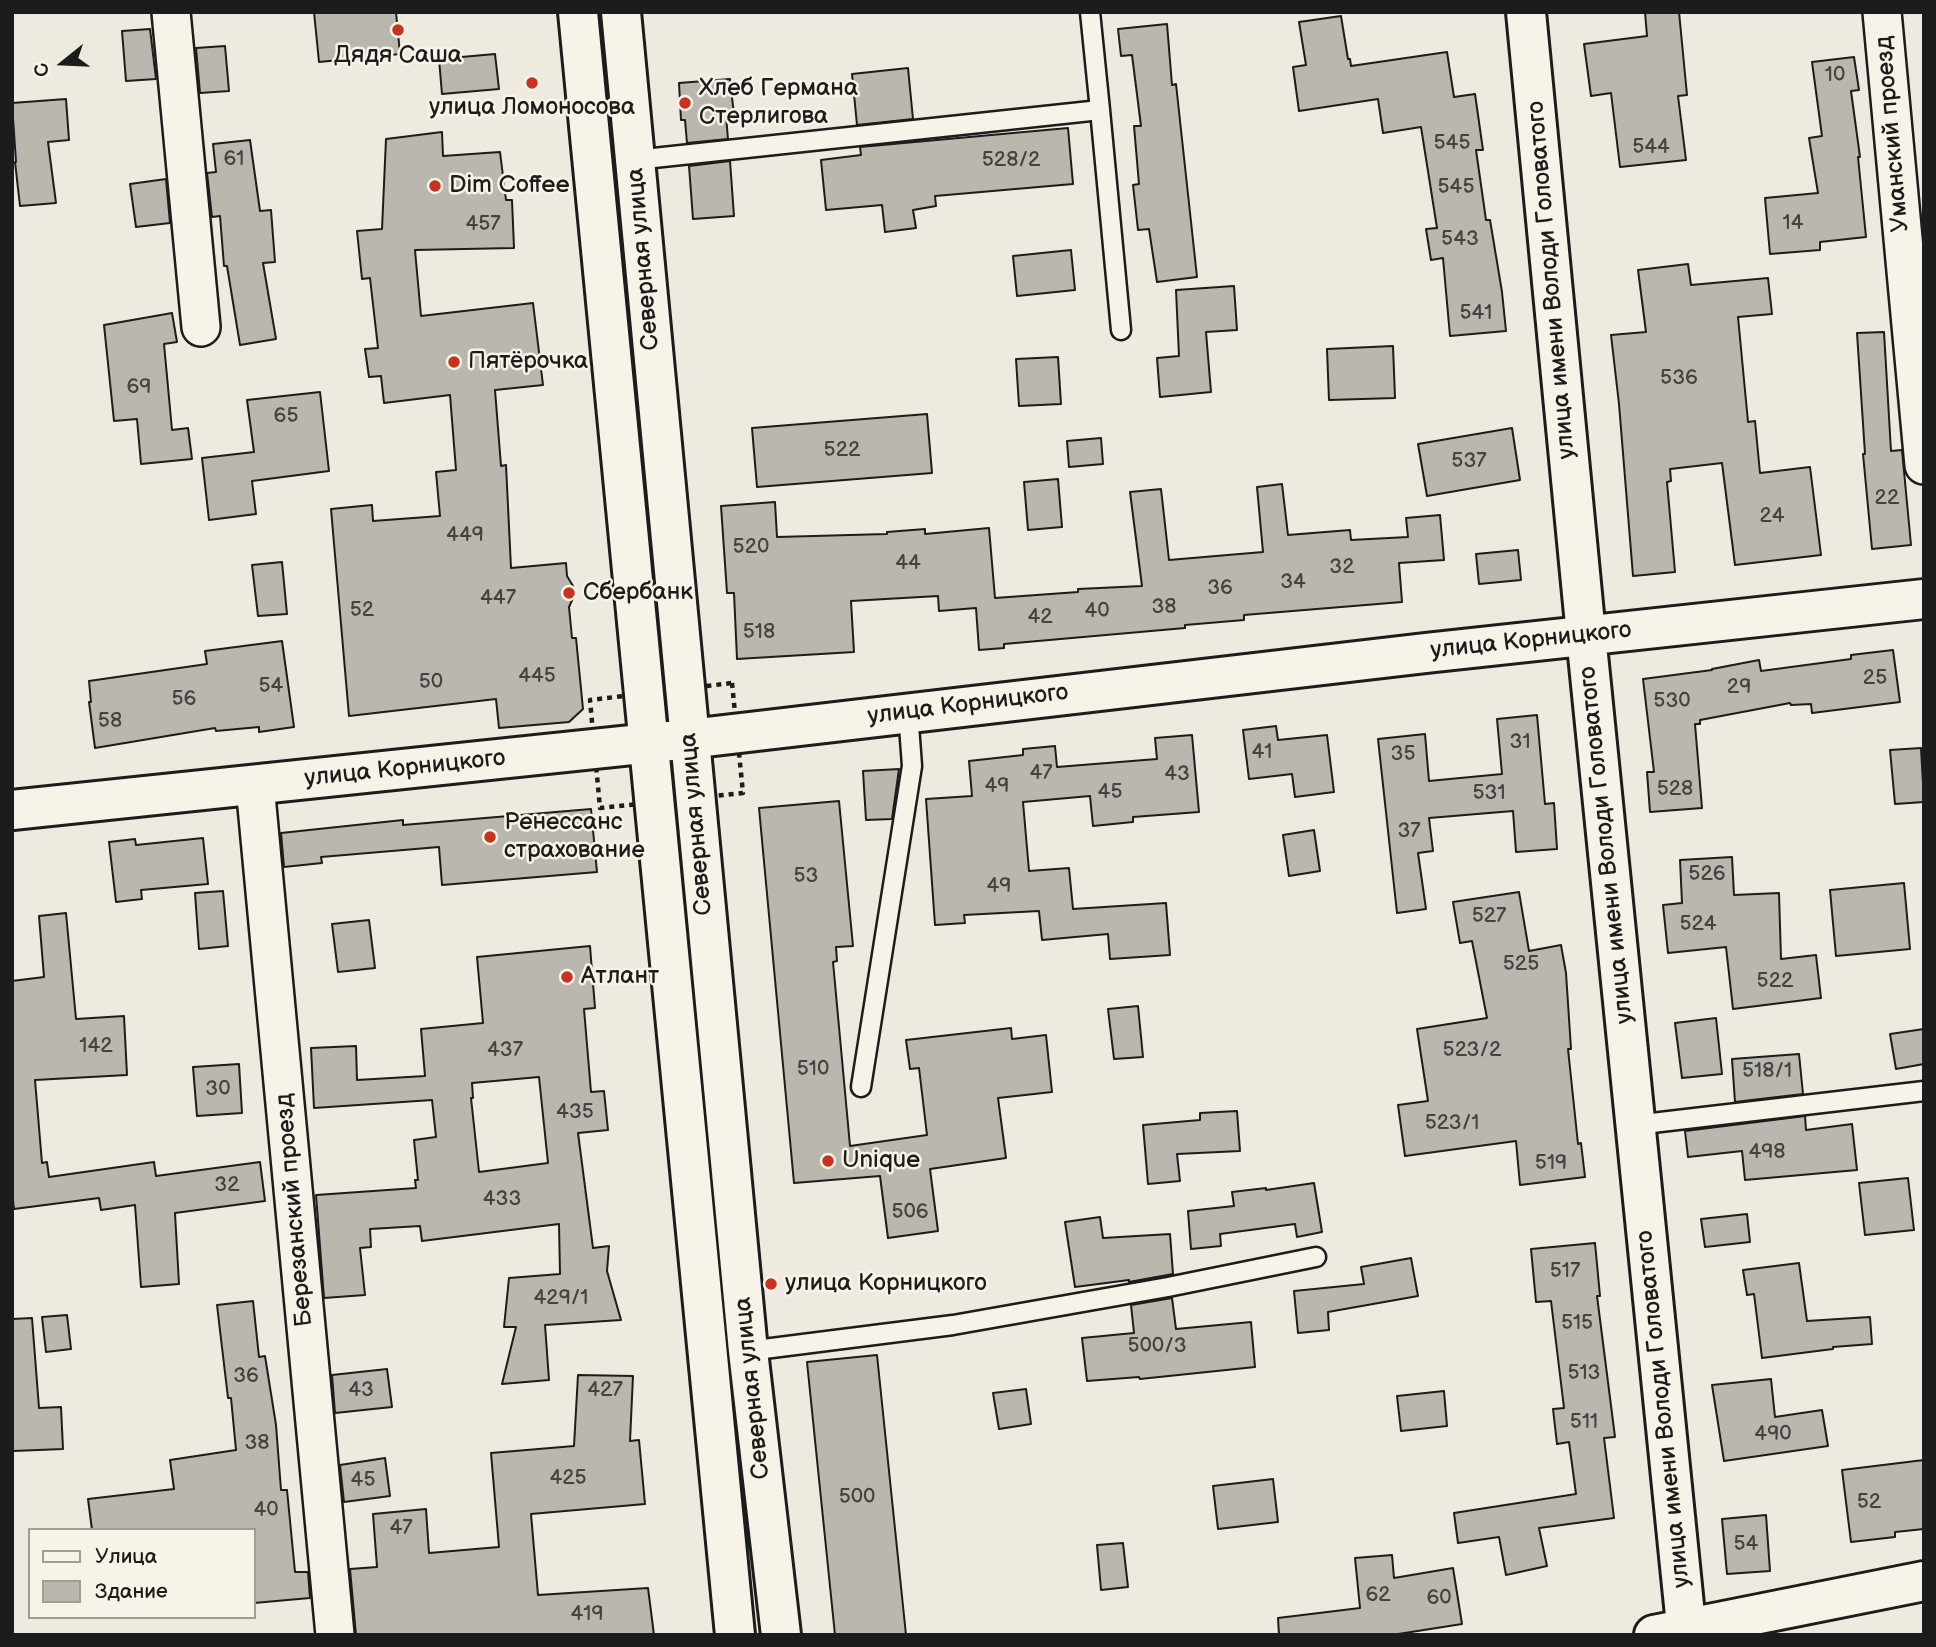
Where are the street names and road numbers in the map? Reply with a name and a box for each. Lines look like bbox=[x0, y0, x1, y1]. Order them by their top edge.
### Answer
street label: Уманский проезд bbox=[1870, 35, 1916, 233]
street label: улица имени Володи Головатого bbox=[1522, 100, 1582, 460]
street label: Северная улица bbox=[622, 167, 666, 351]
street label: улица Корницкого bbox=[1429, 616, 1633, 666]
street label: улица имени Володи Головатого bbox=[1574, 665, 1640, 1025]
street label: улица Корницкого bbox=[866, 678, 1070, 732]
street label: Северная улица bbox=[675, 732, 719, 916]
street label: улица Корницкого bbox=[303, 744, 507, 794]
street label: Березанский проезд bbox=[270, 1092, 320, 1328]
street label: улица имени Володи Головатого bbox=[1631, 1229, 1697, 1589]
street label: Северная улица bbox=[729, 1295, 777, 1481]

